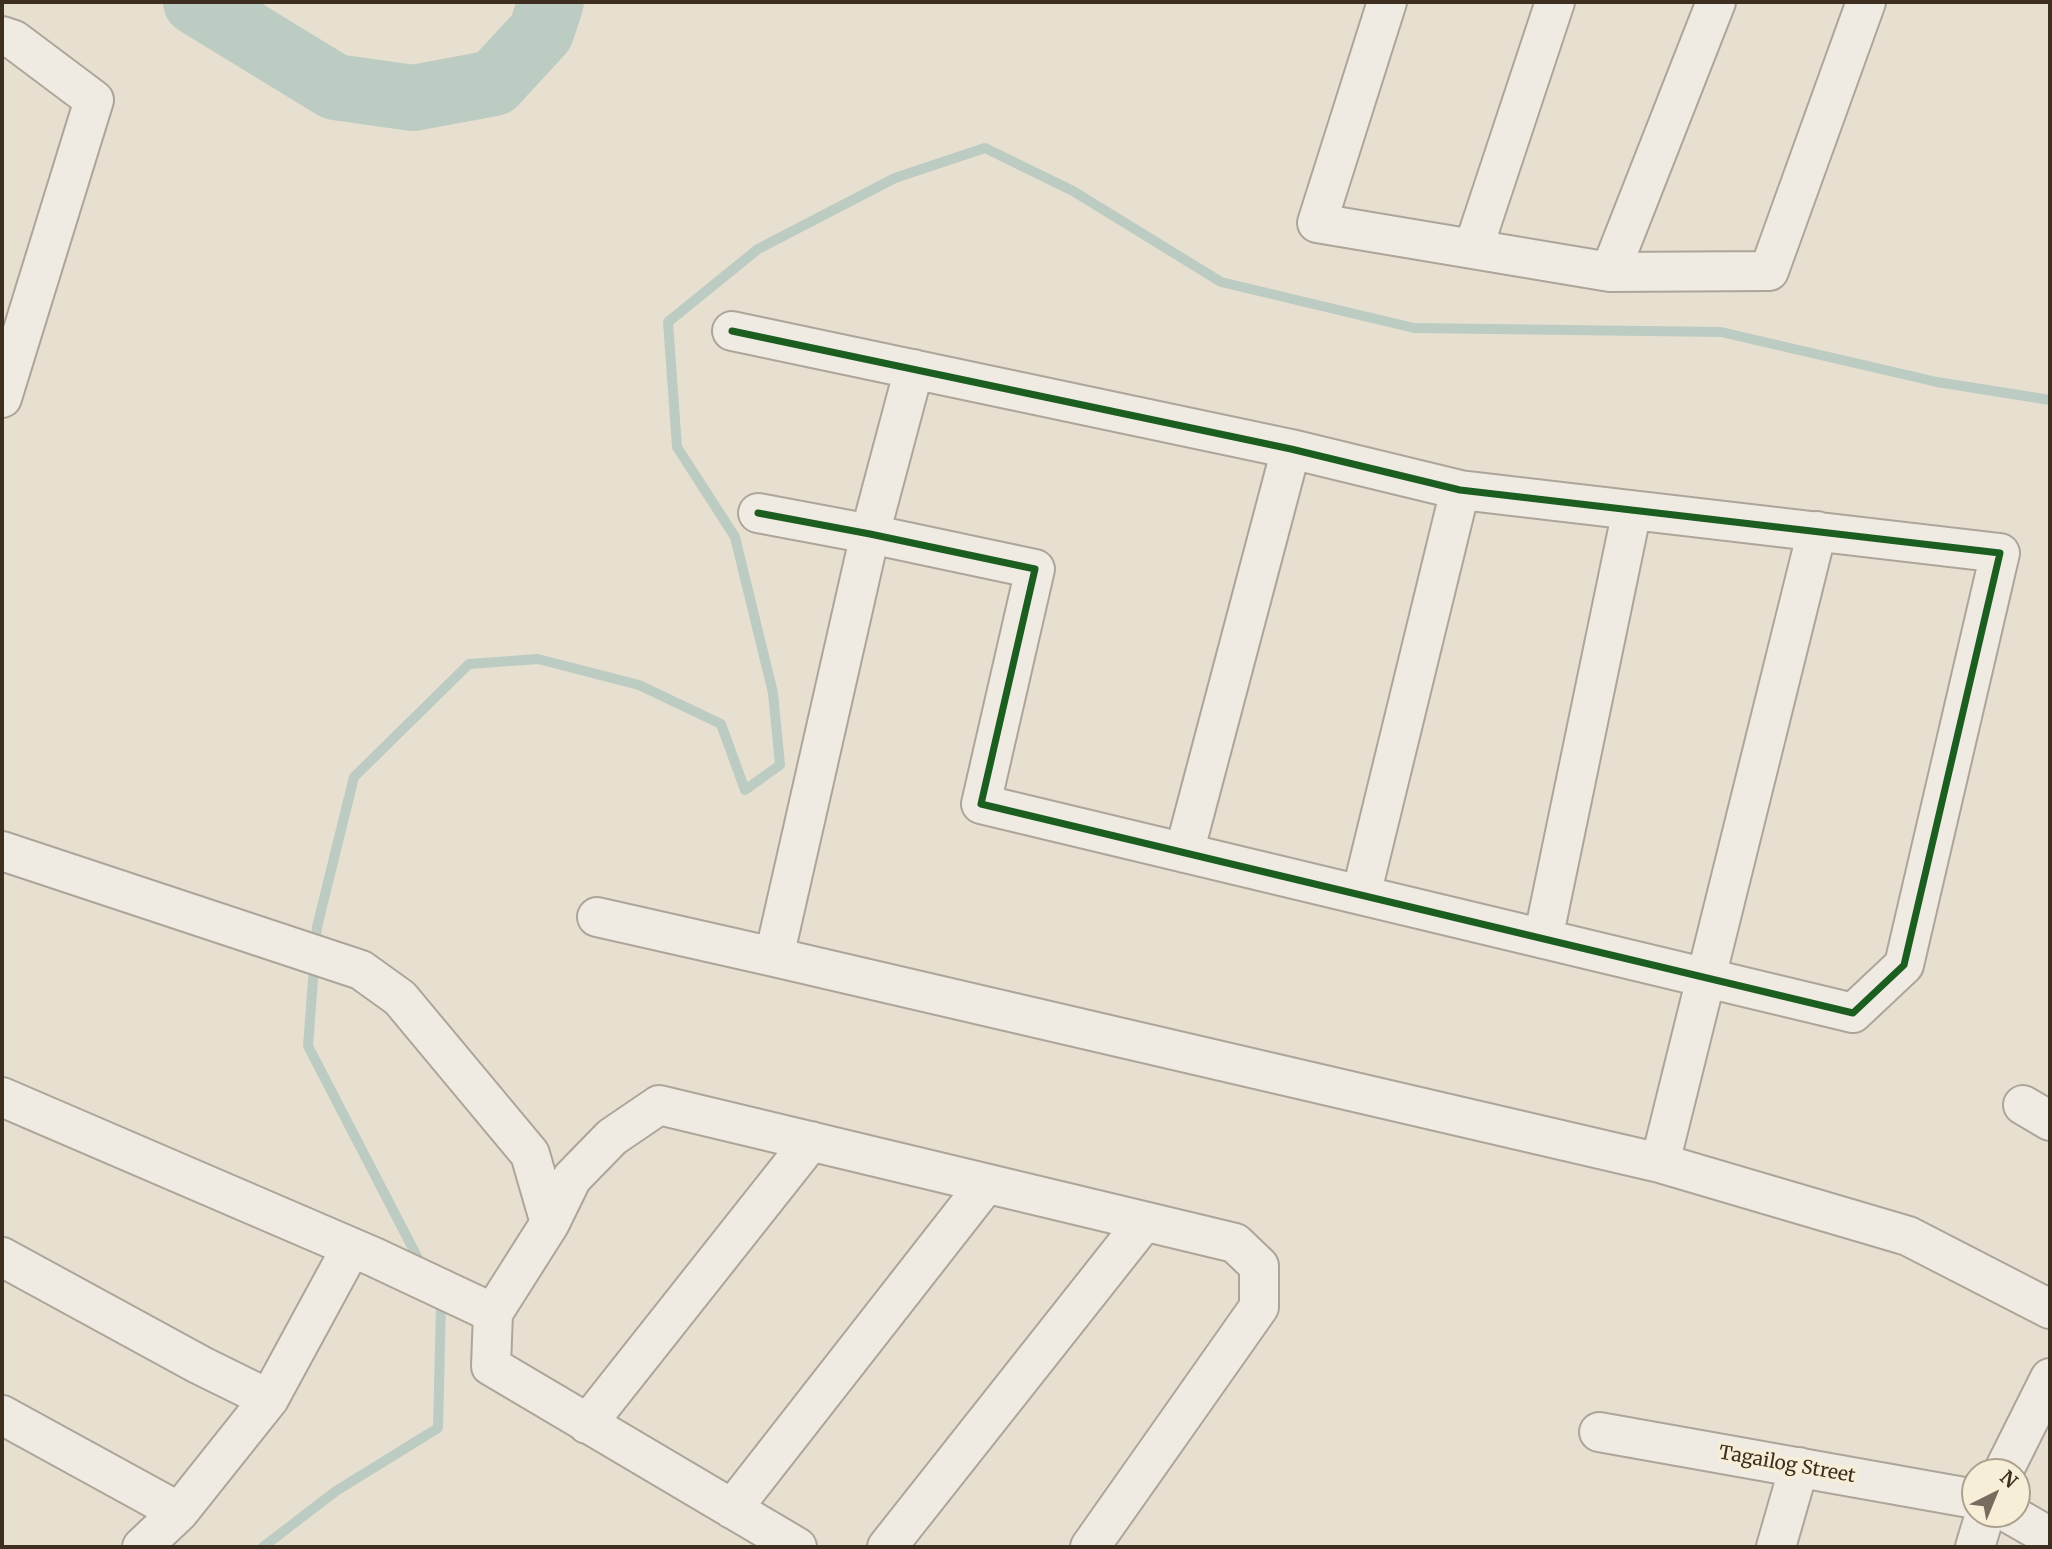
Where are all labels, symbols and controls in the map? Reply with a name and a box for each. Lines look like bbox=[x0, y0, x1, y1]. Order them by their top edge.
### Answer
street label: Tagailog Street bbox=[1717, 1442, 1857, 1488]
north arrow bbox=[1961, 1458, 2031, 1528]
text: N bbox=[1995, 1465, 2023, 1493]

